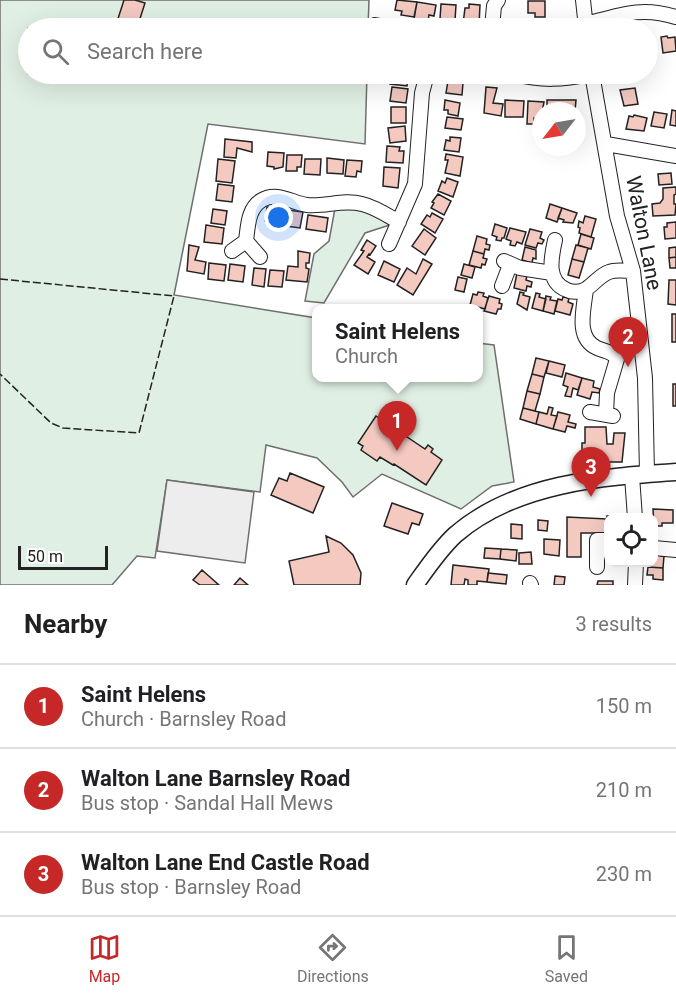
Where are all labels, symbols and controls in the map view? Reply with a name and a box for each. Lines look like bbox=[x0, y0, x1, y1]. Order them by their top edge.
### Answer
search box bbox=[18, 18, 658, 84]
icon: search bbox=[39, 35, 72, 68]
text: Search here bbox=[87, 39, 203, 64]
north arrow bbox=[532, 102, 586, 156]
street label: Walton Lane bbox=[621, 174, 667, 292]
your location bbox=[264, 203, 293, 232]
popup bbox=[312, 304, 483, 382]
pin: 2 bbox=[608, 318, 648, 367]
text: Saint Helens bbox=[335, 319, 460, 344]
text: Church bbox=[335, 344, 398, 368]
pin: 1 bbox=[378, 402, 416, 451]
pin: 3 bbox=[572, 448, 610, 497]
map controls bbox=[604, 513, 658, 567]
button: locate bbox=[604, 513, 658, 567]
scale bar bbox=[18, 543, 108, 570]
text: 50 m bbox=[27, 547, 63, 566]
text: Nearby bbox=[24, 609, 107, 639]
text: 3 results bbox=[576, 612, 652, 636]
text: Saint Helens bbox=[81, 682, 206, 707]
text: 1 bbox=[38, 694, 49, 718]
text: 150 m bbox=[596, 694, 652, 718]
text: Church · Barnsley Road bbox=[81, 707, 286, 731]
text: Walton Lane Barnsley Road bbox=[81, 766, 351, 791]
text: 2 bbox=[38, 778, 49, 802]
text: 210 m bbox=[596, 778, 652, 802]
text: Bus stop · Sandal Hall Mews bbox=[81, 791, 333, 815]
text: Walton Lane End Castle Road bbox=[81, 850, 370, 875]
text: 3 bbox=[38, 862, 49, 886]
text: 230 m bbox=[596, 862, 652, 886]
text: Bus stop · Barnsley Road bbox=[81, 875, 301, 899]
tab: Map bbox=[88, 931, 121, 986]
tab: Directions bbox=[297, 931, 369, 986]
tab: Saved bbox=[545, 931, 588, 986]

